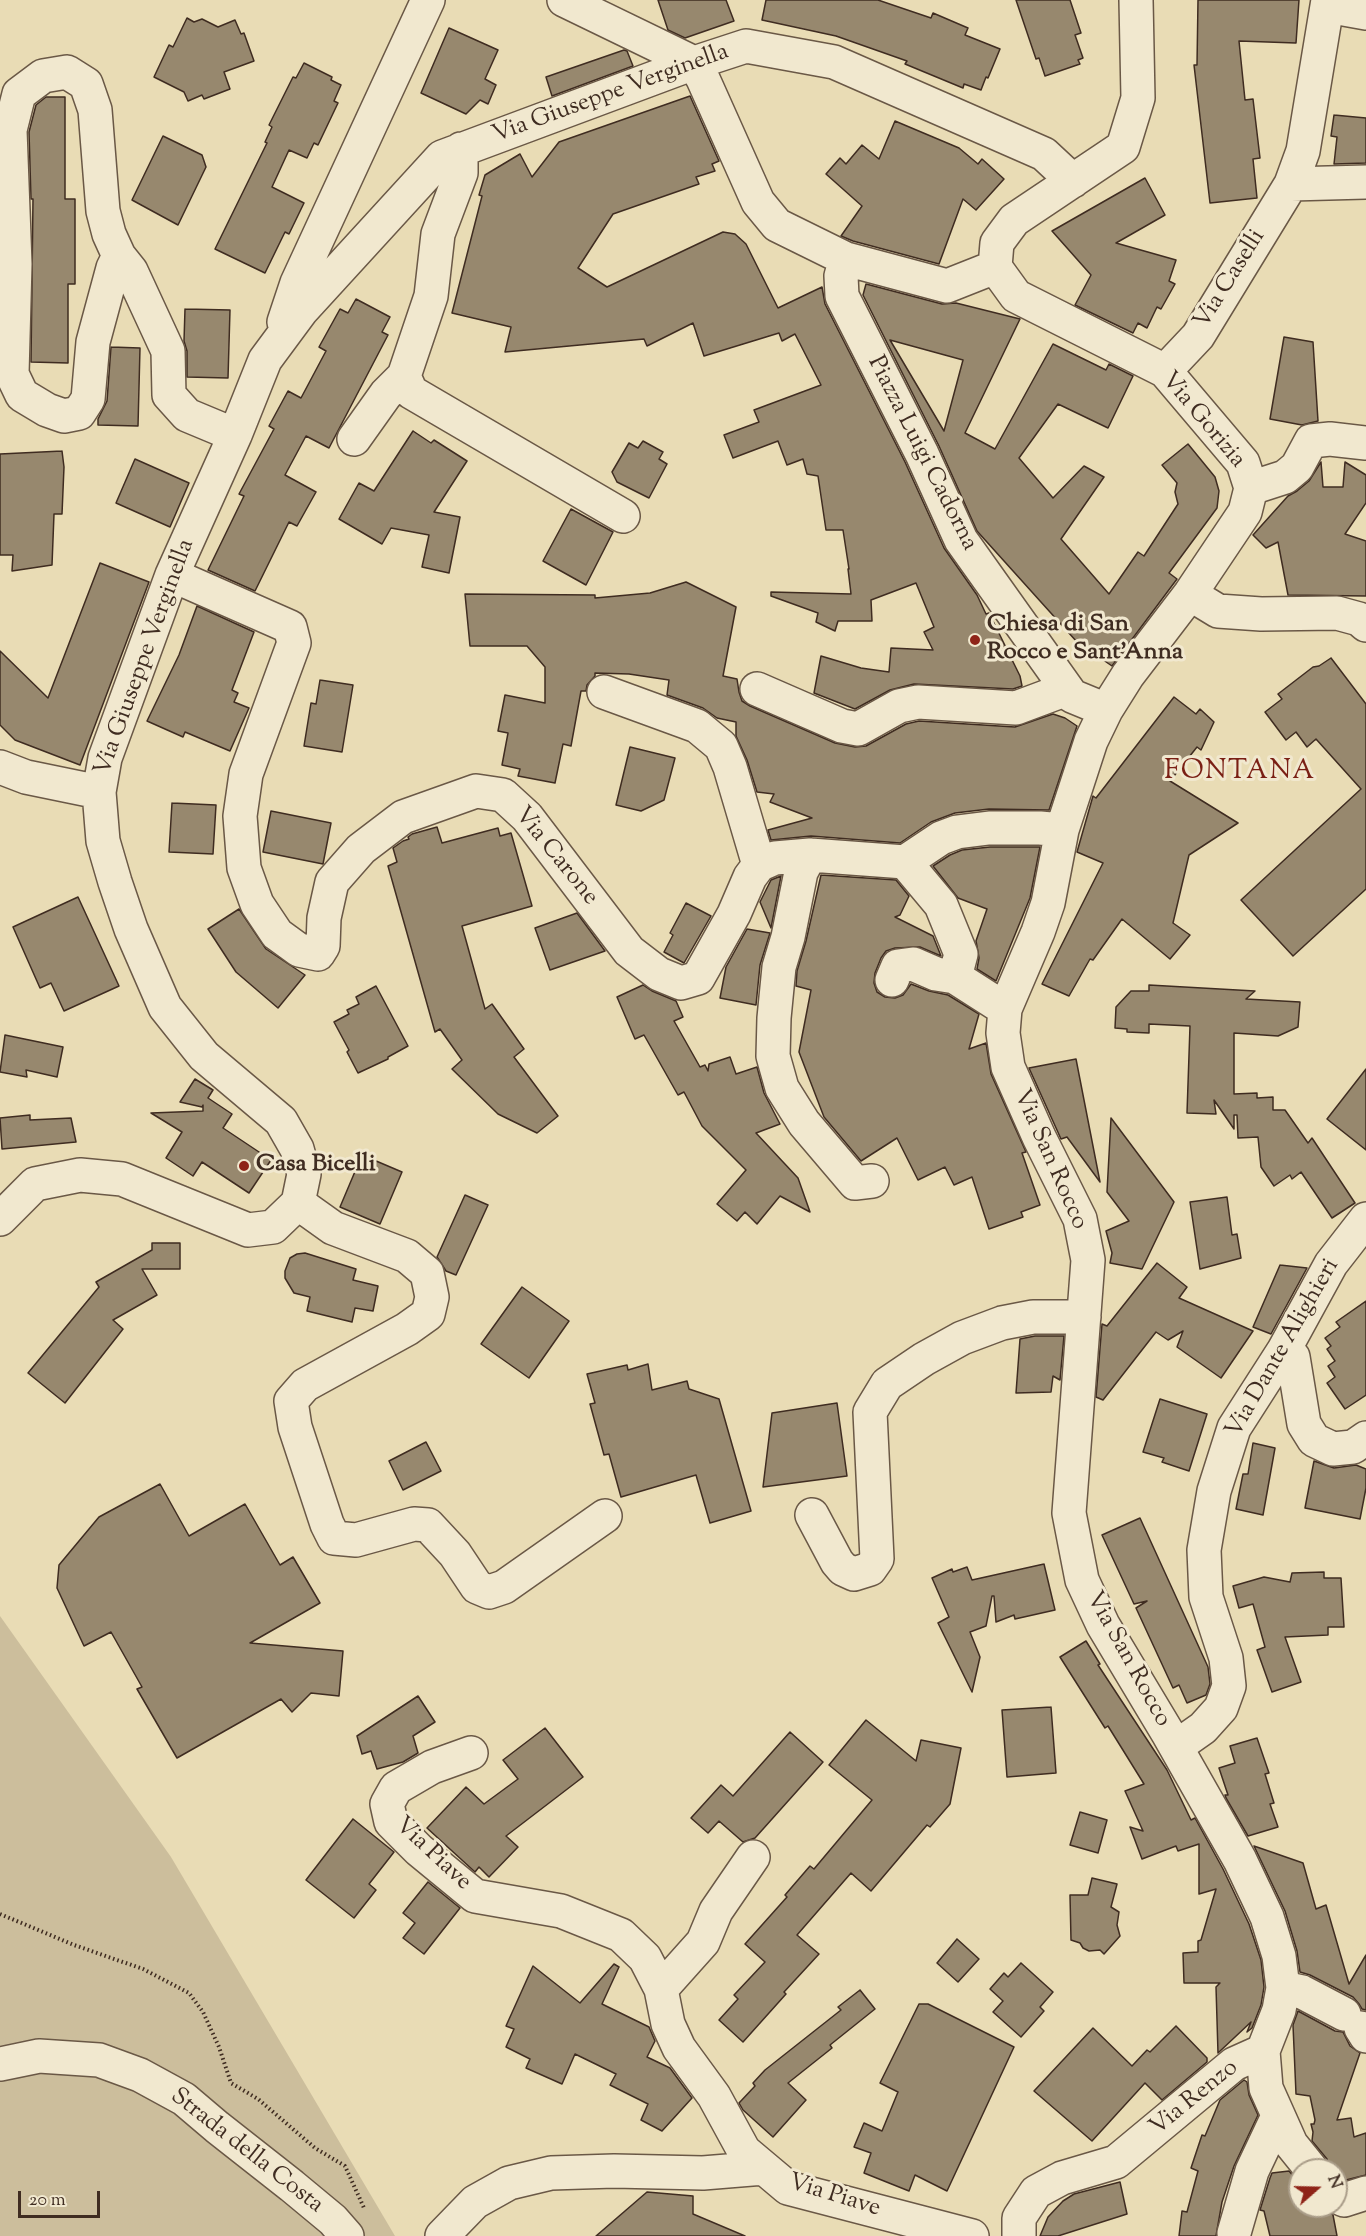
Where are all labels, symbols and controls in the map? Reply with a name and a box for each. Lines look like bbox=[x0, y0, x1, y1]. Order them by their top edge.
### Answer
street label: Via Giuseppe Verginella bbox=[489, 39, 733, 151]
street label: Via Caselli bbox=[1189, 225, 1273, 335]
street label: Piazza Luigi Cadorna bbox=[859, 352, 983, 556]
street label: Via Gorizia bbox=[1154, 367, 1250, 475]
street label: Via Giuseppe Verginella bbox=[90, 536, 202, 780]
place label: Chiesa di San Rocco e Sant'Anna bbox=[987, 612, 1183, 668]
marker: Chiesa di San Rocco e Sant'Anna bbox=[968, 633, 982, 647]
district label: FONTANA bbox=[1164, 757, 1316, 789]
street label: Via Carone bbox=[507, 802, 603, 912]
street label: Via San Rocco bbox=[1005, 1086, 1093, 1234]
place label: Casa Bicelli bbox=[256, 1152, 376, 1180]
marker: Casa Bicelli bbox=[237, 1159, 251, 1173]
street label: Via Dante Alighieri bbox=[1221, 1254, 1347, 1444]
street label: Via San Rocco bbox=[1078, 1587, 1176, 1733]
street label: Via Piave bbox=[388, 1812, 476, 1898]
street label: Via Renzo bbox=[1145, 2055, 1245, 2143]
street label: Strada della Costa bbox=[164, 2083, 328, 2221]
north arrow bbox=[1288, 2158, 1348, 2218]
street label: Via Piave bbox=[784, 2169, 884, 2225]
text: N bbox=[1321, 2172, 1346, 2192]
scale bar bbox=[21, 2179, 104, 2217]
text: 20 m bbox=[29, 2188, 66, 2214]

